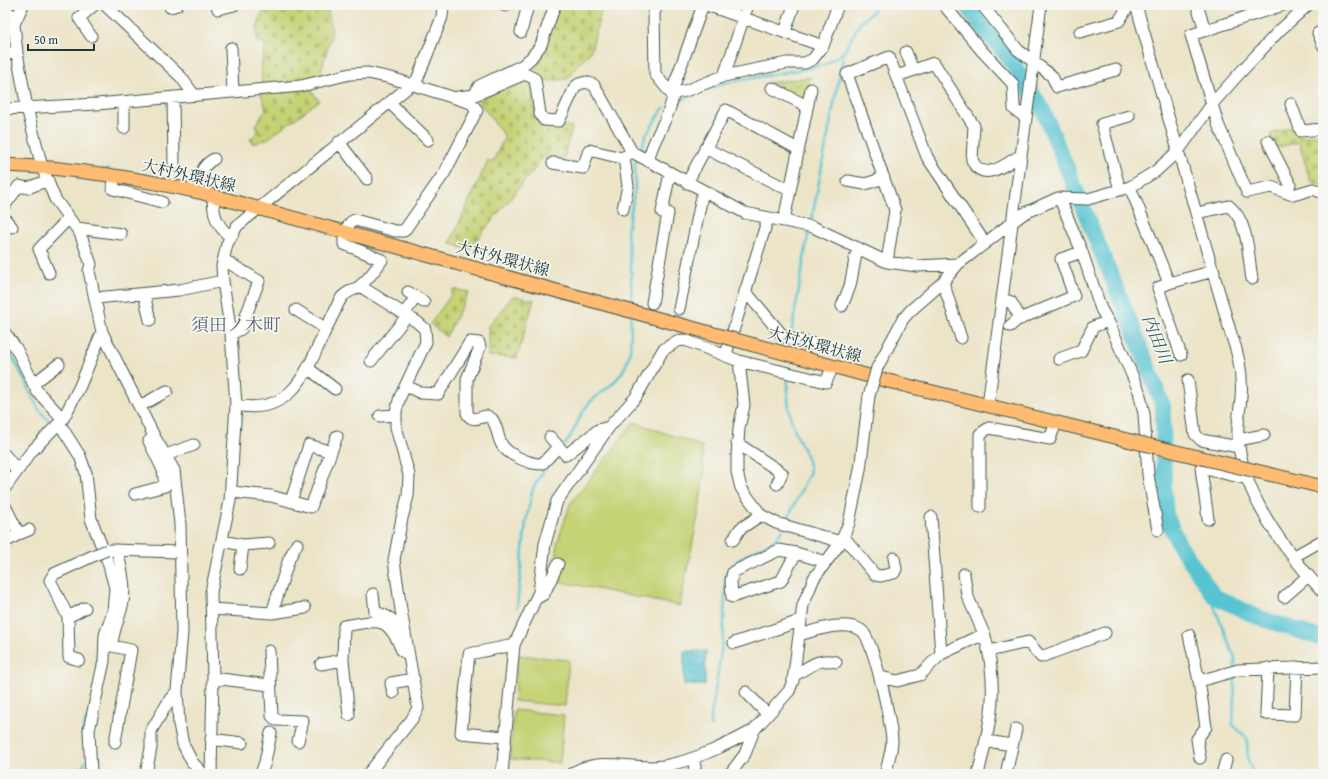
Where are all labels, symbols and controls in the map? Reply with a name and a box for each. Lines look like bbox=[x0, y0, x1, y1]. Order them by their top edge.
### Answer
scale bar bbox=[28, 26, 94, 52]
text: 50 m bbox=[34, 31, 58, 48]
street label: 大村外環状線 bbox=[140, 153, 238, 197]
street label: 大村外環状線 bbox=[454, 234, 552, 282]
water label: 内田川 bbox=[1136, 310, 1179, 369]
district label: 須田ノ木町 bbox=[191, 311, 281, 338]
street label: 大村外環状線 bbox=[766, 320, 864, 368]

